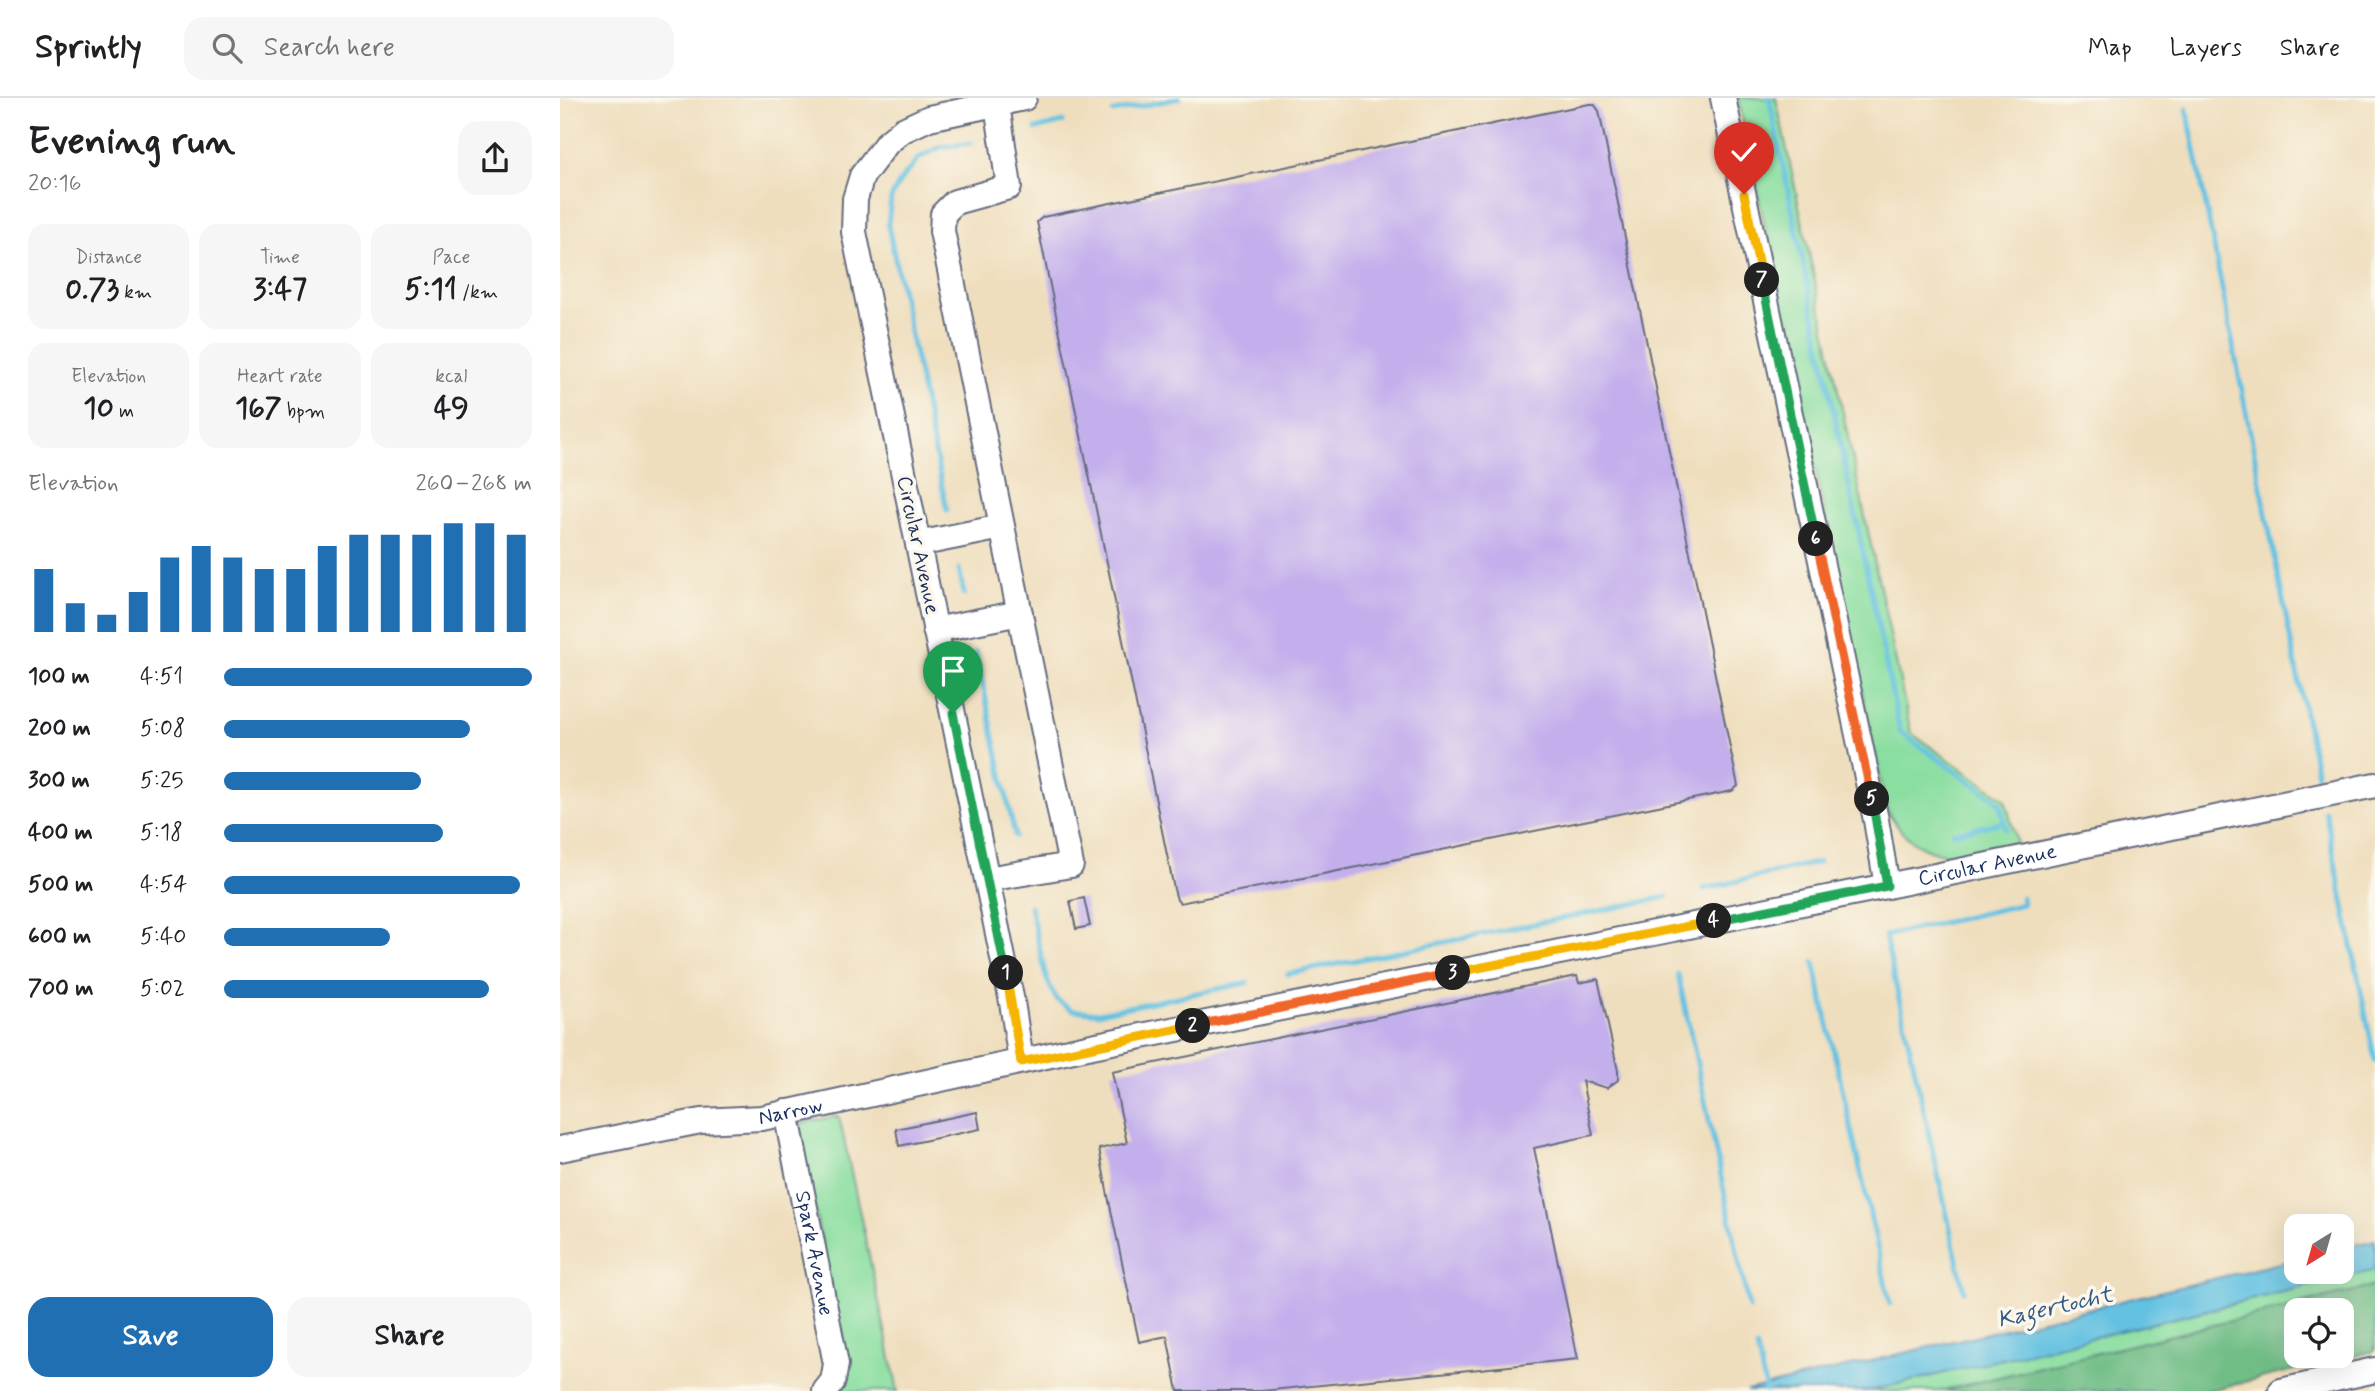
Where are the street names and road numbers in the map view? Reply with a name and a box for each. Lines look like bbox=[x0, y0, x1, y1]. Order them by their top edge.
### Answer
street label: Circular Avenue bbox=[890, 473, 946, 617]
street label: Circular Avenue bbox=[1916, 837, 2059, 893]
street label: Narrow bbox=[756, 1091, 825, 1132]
street label: Spark Avenue bbox=[788, 1188, 840, 1318]

